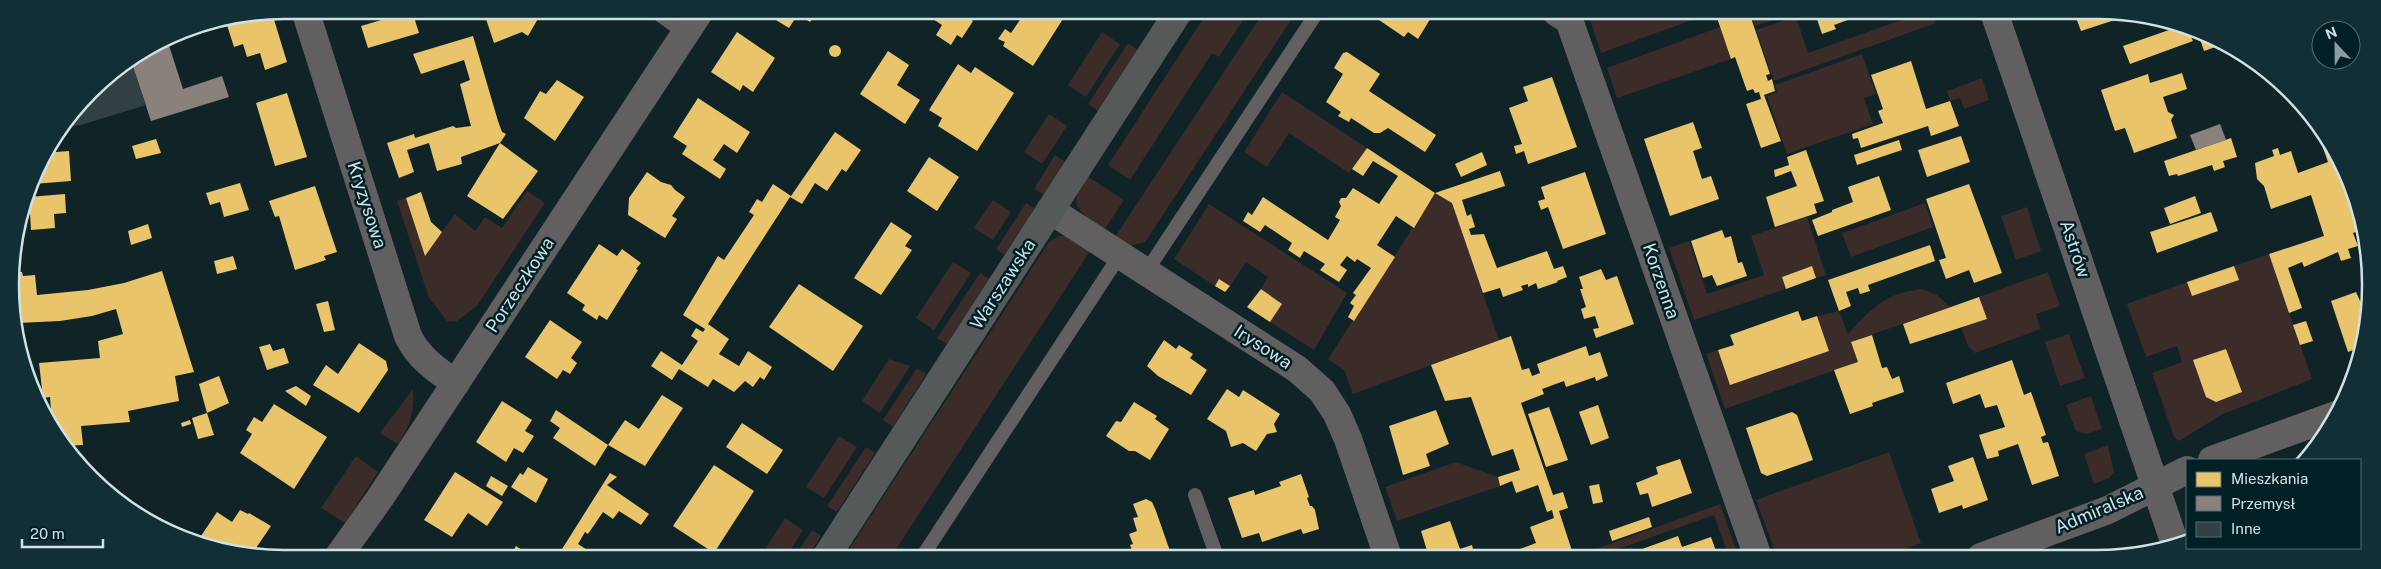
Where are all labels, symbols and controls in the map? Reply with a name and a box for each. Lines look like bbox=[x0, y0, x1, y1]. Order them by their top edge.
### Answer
north arrow bbox=[2311, 20, 2361, 70]
text: N bbox=[2323, 23, 2339, 42]
street label: Kryzysowa bbox=[344, 159, 391, 251]
street label: Astrów bbox=[2056, 217, 2095, 280]
street label: Porzeczkowa bbox=[481, 233, 558, 336]
street label: Warszawska bbox=[966, 235, 1040, 333]
street label: Korzenna bbox=[1639, 240, 1684, 321]
street label: Irysowa bbox=[1230, 320, 1296, 373]
legend bbox=[2186, 459, 2361, 549]
text: Mieszkania bbox=[2231, 470, 2308, 487]
street label: Admiralska bbox=[2051, 481, 2146, 538]
text: Przemysł bbox=[2231, 495, 2296, 512]
scale bar bbox=[22, 516, 104, 548]
text: Inne bbox=[2231, 520, 2261, 537]
text: 20 m bbox=[30, 525, 65, 542]

